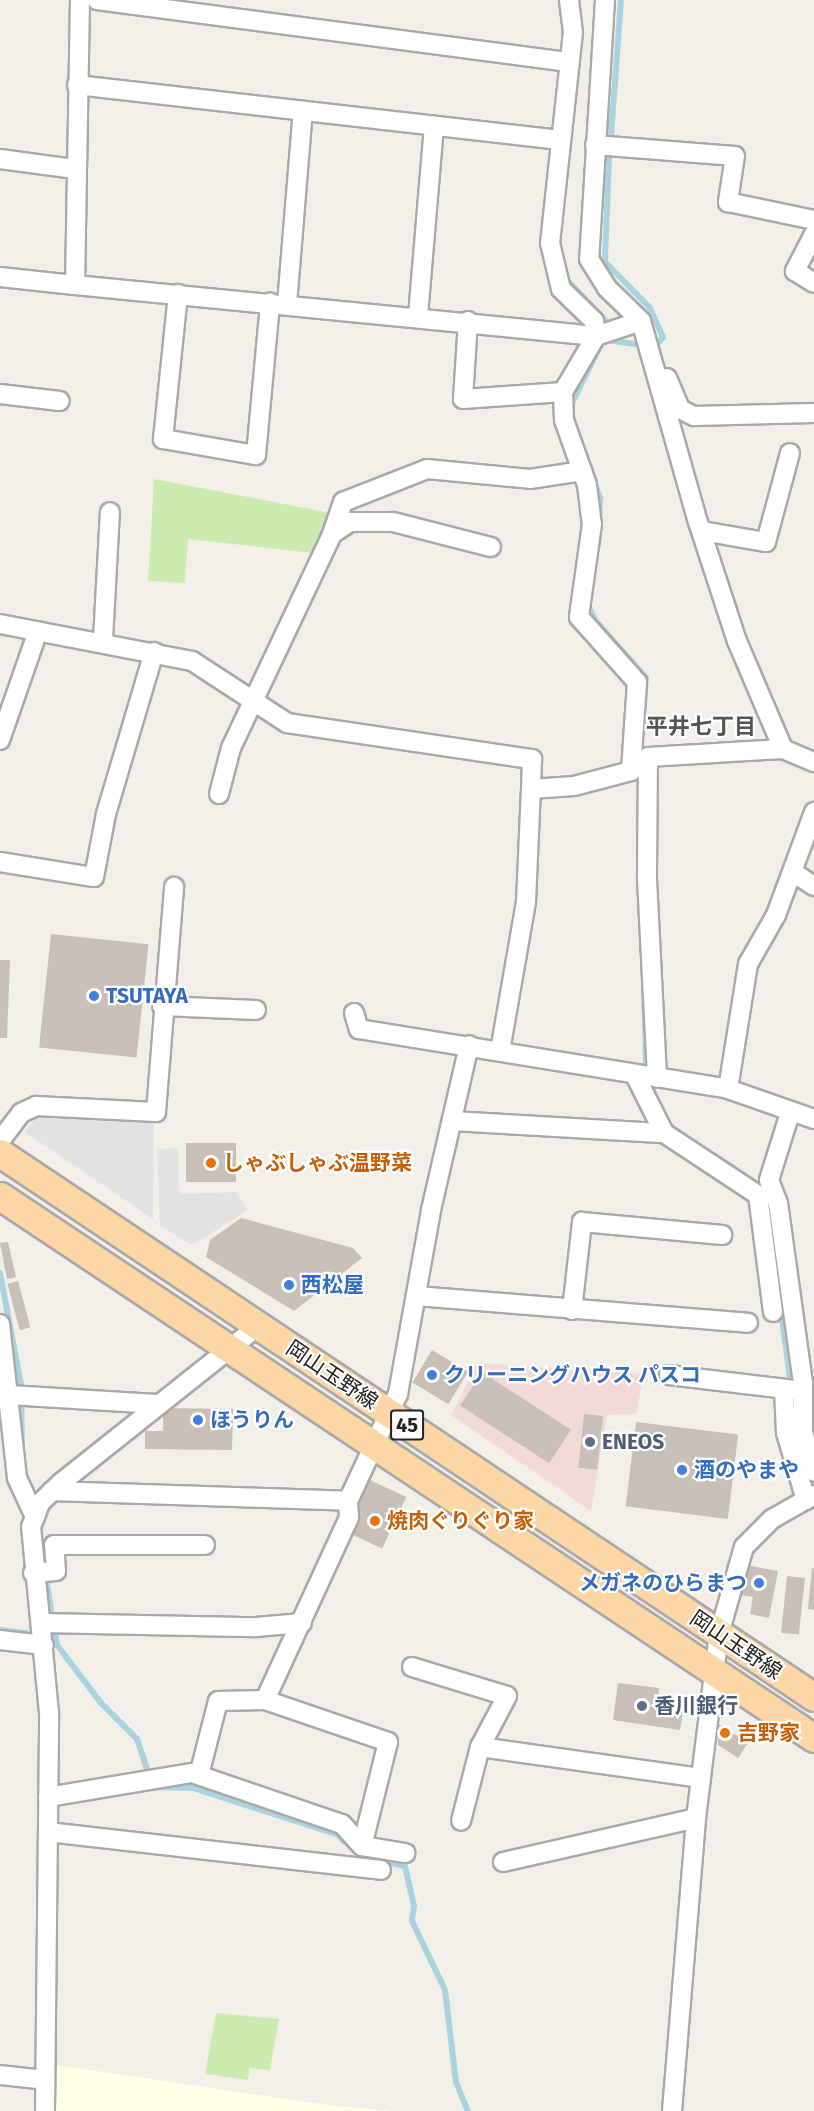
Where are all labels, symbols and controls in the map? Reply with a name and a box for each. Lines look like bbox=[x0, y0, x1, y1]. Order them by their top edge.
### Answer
district label: 平井七丁目 bbox=[646, 714, 756, 740]
place label: TSUTAYA bbox=[106, 983, 188, 1009]
marker: TSUTAYA bbox=[87, 989, 101, 1003]
place label: しゃぶしゃぶ温野菜 bbox=[223, 1150, 412, 1176]
marker: しゃぶしゃぶ温野菜 bbox=[204, 1156, 218, 1170]
place label: 西松屋 bbox=[301, 1272, 364, 1298]
marker: 西松屋 bbox=[282, 1278, 296, 1292]
street label: 岡山玉野線 bbox=[281, 1335, 383, 1415]
place label: クリーニングハウス パスコ bbox=[444, 1362, 701, 1388]
marker: クリーニングハウス パスコ bbox=[425, 1368, 439, 1382]
place label: ほうりん bbox=[210, 1407, 294, 1433]
road number: 45 bbox=[389, 1408, 425, 1442]
marker: ほうりん bbox=[191, 1413, 205, 1427]
place label: ENEOS bbox=[602, 1429, 664, 1455]
marker: ENEOS bbox=[583, 1435, 597, 1449]
place label: 酒のやまや bbox=[694, 1457, 799, 1483]
marker: 酒のやまや bbox=[675, 1463, 689, 1477]
place label: 焼肉ぐりぐり家 bbox=[387, 1508, 534, 1534]
marker: 焼肉ぐりぐり家 bbox=[368, 1514, 382, 1528]
place label: メガネのひらまつ bbox=[579, 1570, 747, 1596]
marker: メガネのひらまつ bbox=[752, 1576, 766, 1590]
street label: 岡山玉野線 bbox=[685, 1605, 787, 1685]
place label: 香川銀行 bbox=[654, 1693, 738, 1719]
marker: 香川銀行 bbox=[635, 1699, 649, 1713]
place label: 吉野家 bbox=[737, 1720, 800, 1746]
marker: 吉野家 bbox=[718, 1726, 732, 1740]

